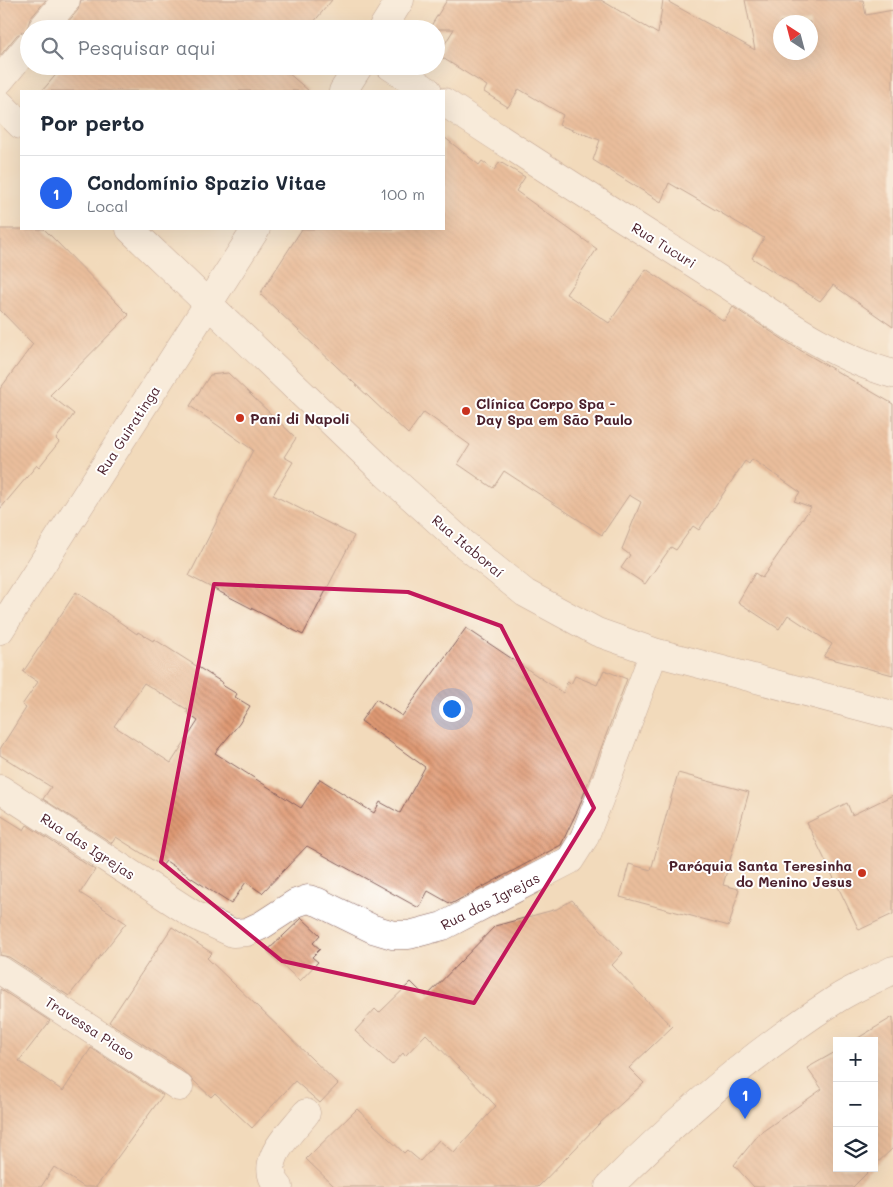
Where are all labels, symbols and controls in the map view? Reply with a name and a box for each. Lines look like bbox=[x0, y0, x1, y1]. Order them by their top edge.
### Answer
north arrow bbox=[773, 15, 818, 60]
search box bbox=[20, 20, 445, 75]
icon: search bbox=[38, 34, 66, 62]
text: Pesquisar aqui bbox=[78, 35, 216, 60]
text: Por perto bbox=[40, 109, 144, 136]
text: Condomínio Spazio Vitae bbox=[87, 170, 326, 195]
text: 1 bbox=[52, 183, 60, 204]
text: 100 m bbox=[380, 183, 425, 204]
text: Local bbox=[87, 195, 128, 216]
street label: Rua Tucuri bbox=[628, 218, 700, 272]
street label: Rua Guiratinga bbox=[92, 382, 164, 478]
place label: Clínica Corpo Spa - Day Spa em São Paulo bbox=[476, 394, 633, 429]
marker: Clínica Corpo Spa - Day Spa em São Paulo bbox=[460, 405, 472, 417]
place label: Pani di Napoli bbox=[250, 409, 350, 428]
marker: Pani di Napoli bbox=[234, 412, 246, 424]
street label: Rua Itaboraí bbox=[428, 510, 508, 582]
your location bbox=[439, 696, 465, 722]
street label: Rua das Igrejas bbox=[37, 808, 139, 884]
place label: Paróquia Santa Teresinha do Menino Jesus bbox=[669, 856, 852, 891]
marker: Paróquia Santa Teresinha do Menino Jesus bbox=[856, 867, 868, 879]
street label: Rua das Igrejas bbox=[437, 868, 543, 934]
street label: Travessa Piaso bbox=[42, 992, 138, 1064]
map controls bbox=[833, 1037, 878, 1172]
button: + bbox=[833, 1037, 878, 1082]
pin: 1 bbox=[729, 1078, 761, 1119]
button: − bbox=[833, 1082, 878, 1127]
button: layers bbox=[833, 1127, 878, 1172]

